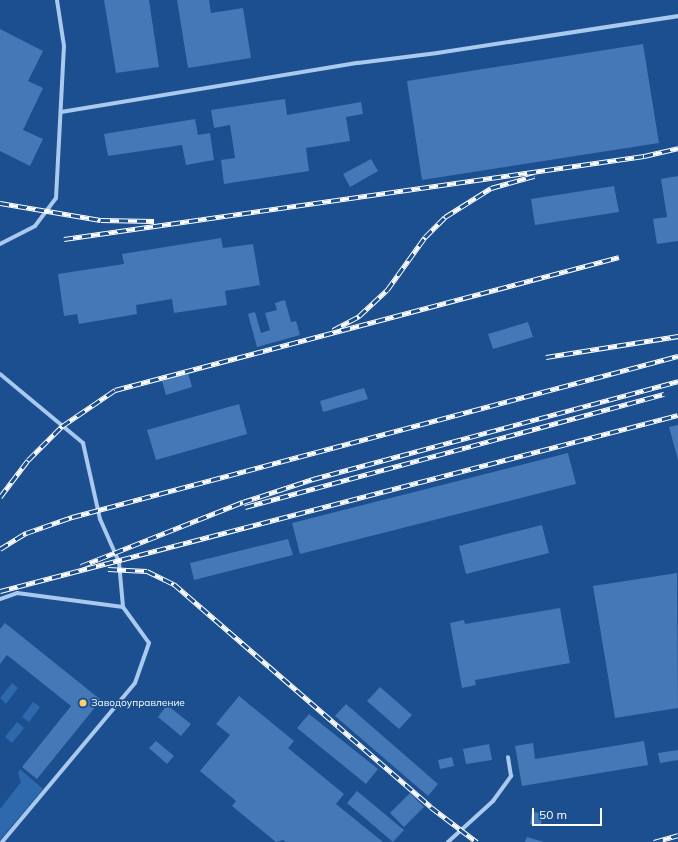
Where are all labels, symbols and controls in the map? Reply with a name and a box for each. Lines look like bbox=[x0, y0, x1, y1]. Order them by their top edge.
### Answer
place label: Заводоуправление bbox=[91, 697, 185, 709]
marker: Заводоуправление bbox=[78, 698, 88, 708]
scale bar bbox=[534, 800, 604, 826]
text: 50 m bbox=[539, 807, 567, 822]

